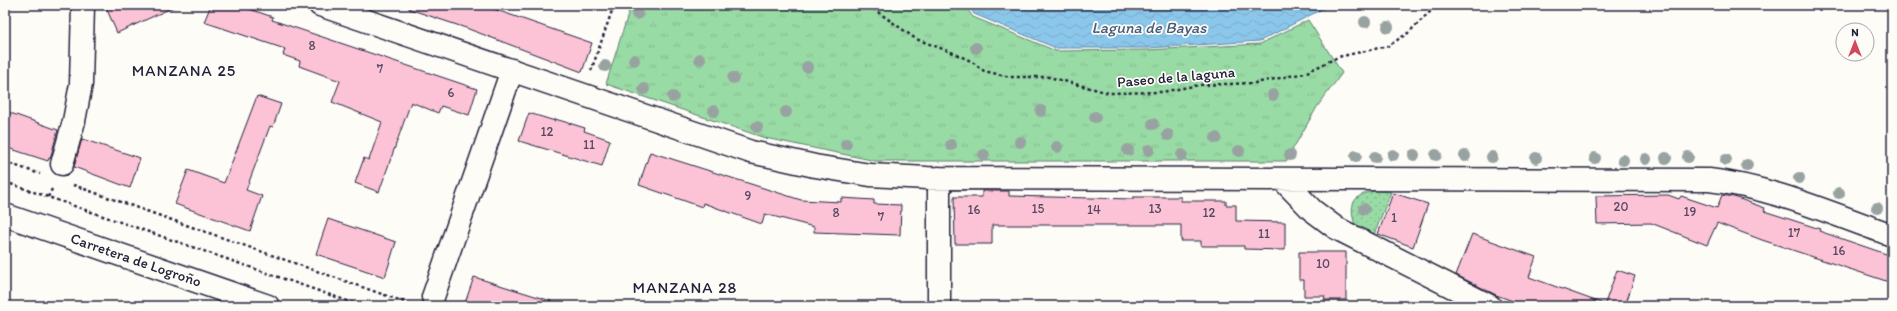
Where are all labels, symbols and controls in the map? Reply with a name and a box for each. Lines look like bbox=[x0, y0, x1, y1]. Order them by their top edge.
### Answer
water label: Laguna de Bayas bbox=[1092, 18, 1207, 37]
north arrow bbox=[1835, 22, 1875, 62]
text: N bbox=[1851, 26, 1859, 39]
house number: 8 bbox=[308, 38, 316, 53]
district label: MANZANA 25 bbox=[132, 61, 236, 80]
house number: 7 bbox=[377, 61, 384, 76]
street label: Paseo de la laguna bbox=[1116, 63, 1236, 91]
house number: 6 bbox=[448, 85, 455, 100]
house number: 12 bbox=[541, 124, 554, 139]
house number: 11 bbox=[583, 137, 595, 152]
house number: 9 bbox=[745, 188, 752, 203]
house number: 20 bbox=[1614, 199, 1628, 214]
house number: 15 bbox=[1032, 201, 1045, 216]
house number: 13 bbox=[1148, 201, 1162, 216]
house number: 16 bbox=[968, 202, 981, 217]
house number: 14 bbox=[1087, 202, 1101, 217]
house number: 19 bbox=[1684, 204, 1697, 219]
house number: 8 bbox=[832, 205, 840, 220]
house number: 12 bbox=[1203, 205, 1216, 220]
house number: 7 bbox=[878, 209, 885, 224]
house number: 1 bbox=[1391, 210, 1397, 225]
house number: 17 bbox=[1788, 225, 1801, 240]
house number: 11 bbox=[1258, 226, 1270, 241]
street label: Carretera de Logroño bbox=[68, 229, 204, 291]
house number: 16 bbox=[1833, 243, 1846, 258]
house number: 10 bbox=[1316, 256, 1330, 271]
district label: MANZANA 28 bbox=[633, 278, 737, 297]

